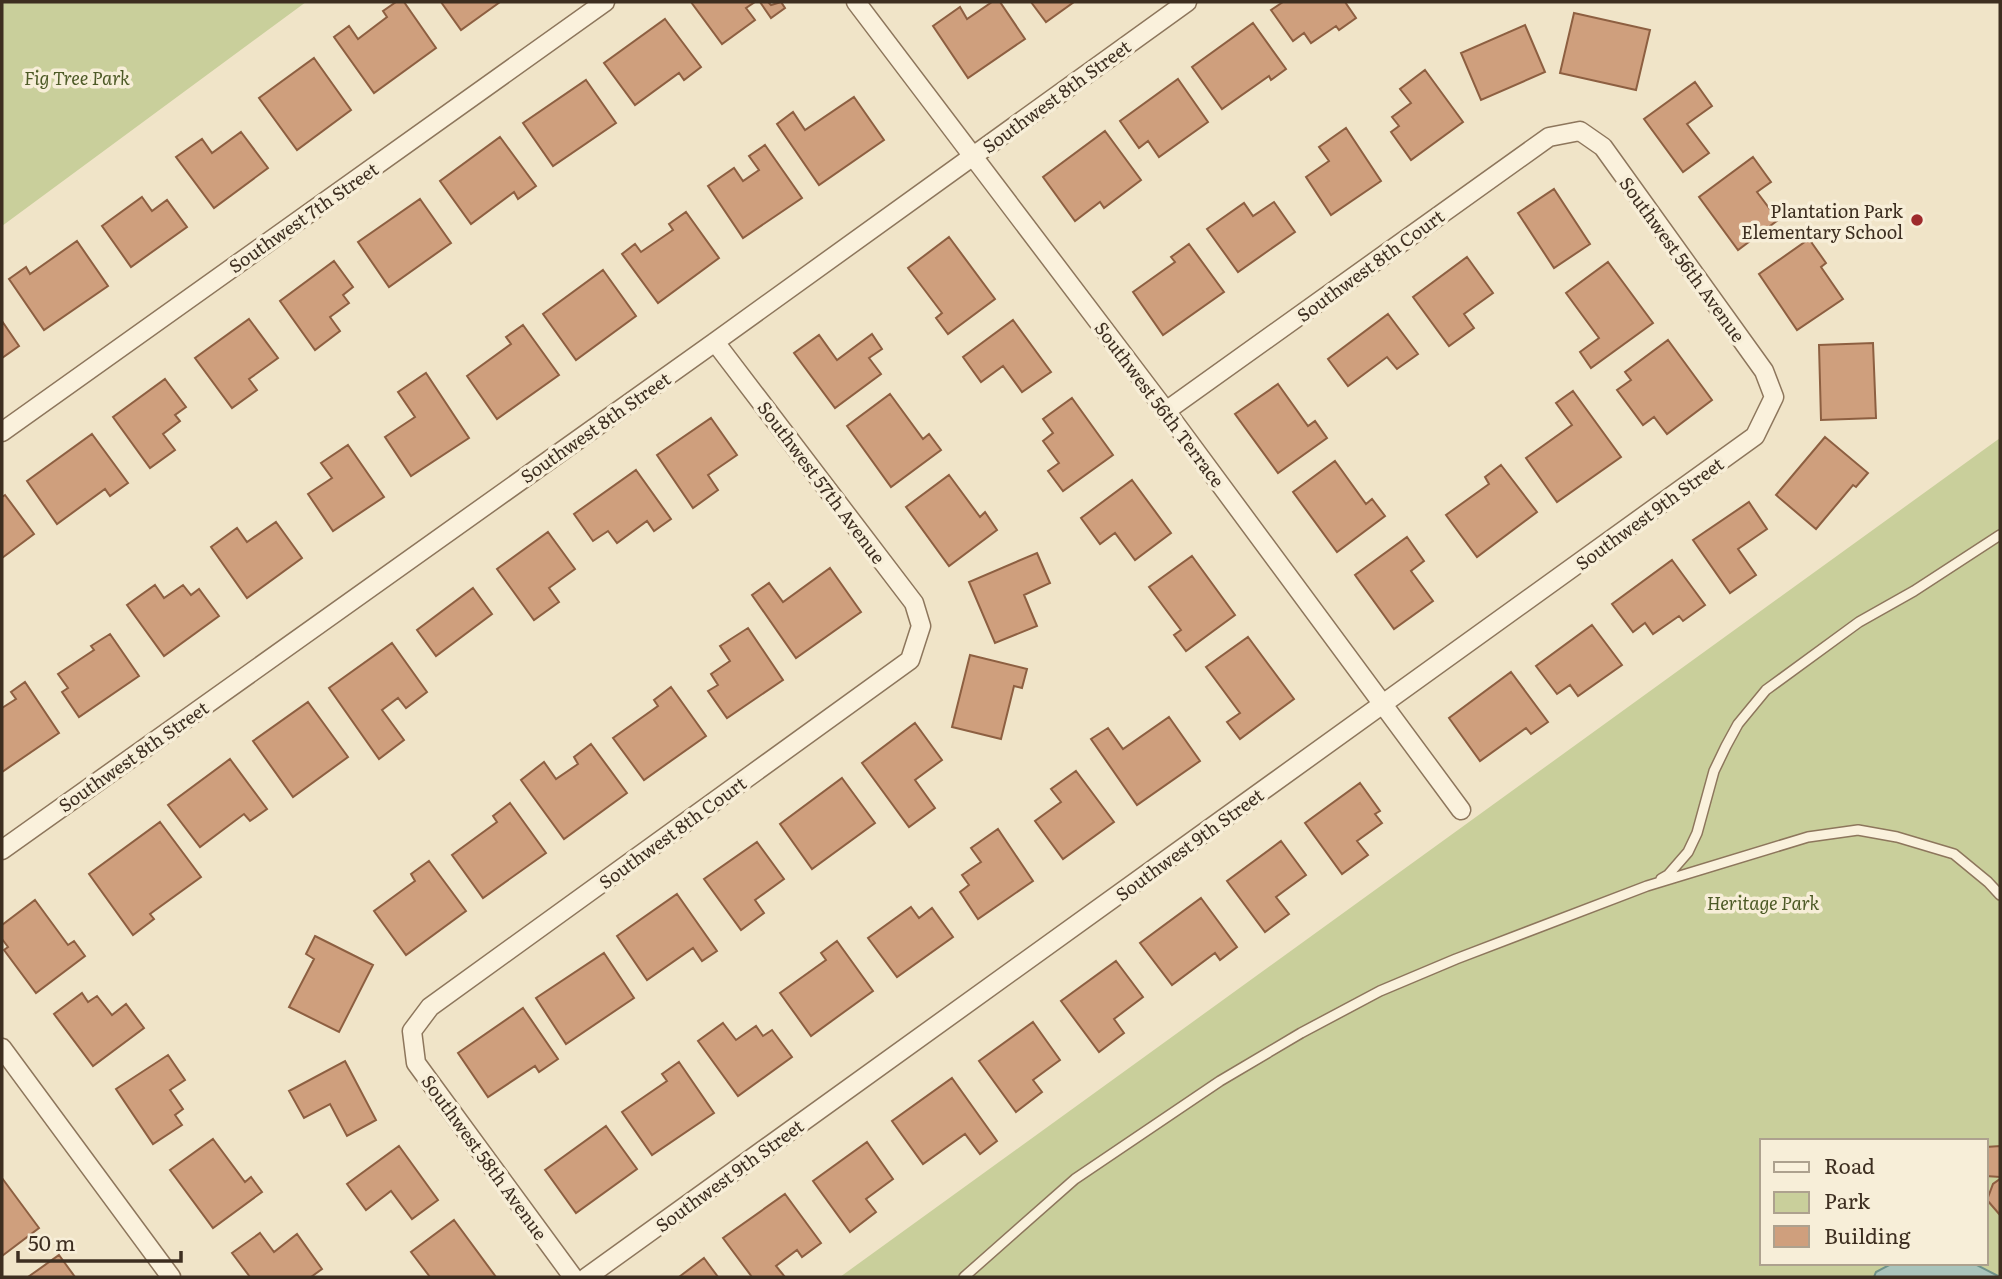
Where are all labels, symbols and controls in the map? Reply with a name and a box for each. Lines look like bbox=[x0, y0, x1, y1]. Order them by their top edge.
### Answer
street label: Southwest 8th Street bbox=[976, 32, 1137, 159]
park label: Fig Tree Park bbox=[24, 64, 130, 91]
street label: Southwest 7th Street bbox=[223, 155, 384, 279]
street label: Southwest 56th Avenue bbox=[1614, 171, 1752, 347]
place label: Plantation Park Elementary School bbox=[1741, 197, 1904, 245]
street label: Southwest 8th Court bbox=[1291, 202, 1450, 328]
marker: Plantation Park Elementary School bbox=[1909, 212, 1925, 228]
street label: Southwest 56th Terrace bbox=[1089, 315, 1231, 493]
street label: Southwest 8th Street bbox=[514, 364, 676, 489]
street label: Southwest 57th Avenue bbox=[752, 395, 892, 569]
street label: Southwest 9th Street bbox=[1569, 450, 1729, 576]
street label: Southwest 8th Street bbox=[52, 693, 214, 818]
street label: Southwest 8th Court bbox=[593, 769, 752, 895]
street label: Southwest 9th Street bbox=[1109, 781, 1269, 907]
park label: Heritage Park bbox=[1707, 889, 1819, 916]
street label: Southwest 58th Avenue bbox=[416, 1069, 554, 1245]
street label: Southwest 9th Street bbox=[649, 1112, 809, 1238]
legend bbox=[1760, 1139, 1988, 1265]
text: Road bbox=[1824, 1149, 1875, 1180]
text: Park bbox=[1824, 1184, 1870, 1215]
text: Building bbox=[1824, 1219, 1911, 1250]
scale bar bbox=[18, 1220, 180, 1264]
text: 50 m bbox=[28, 1226, 75, 1257]

